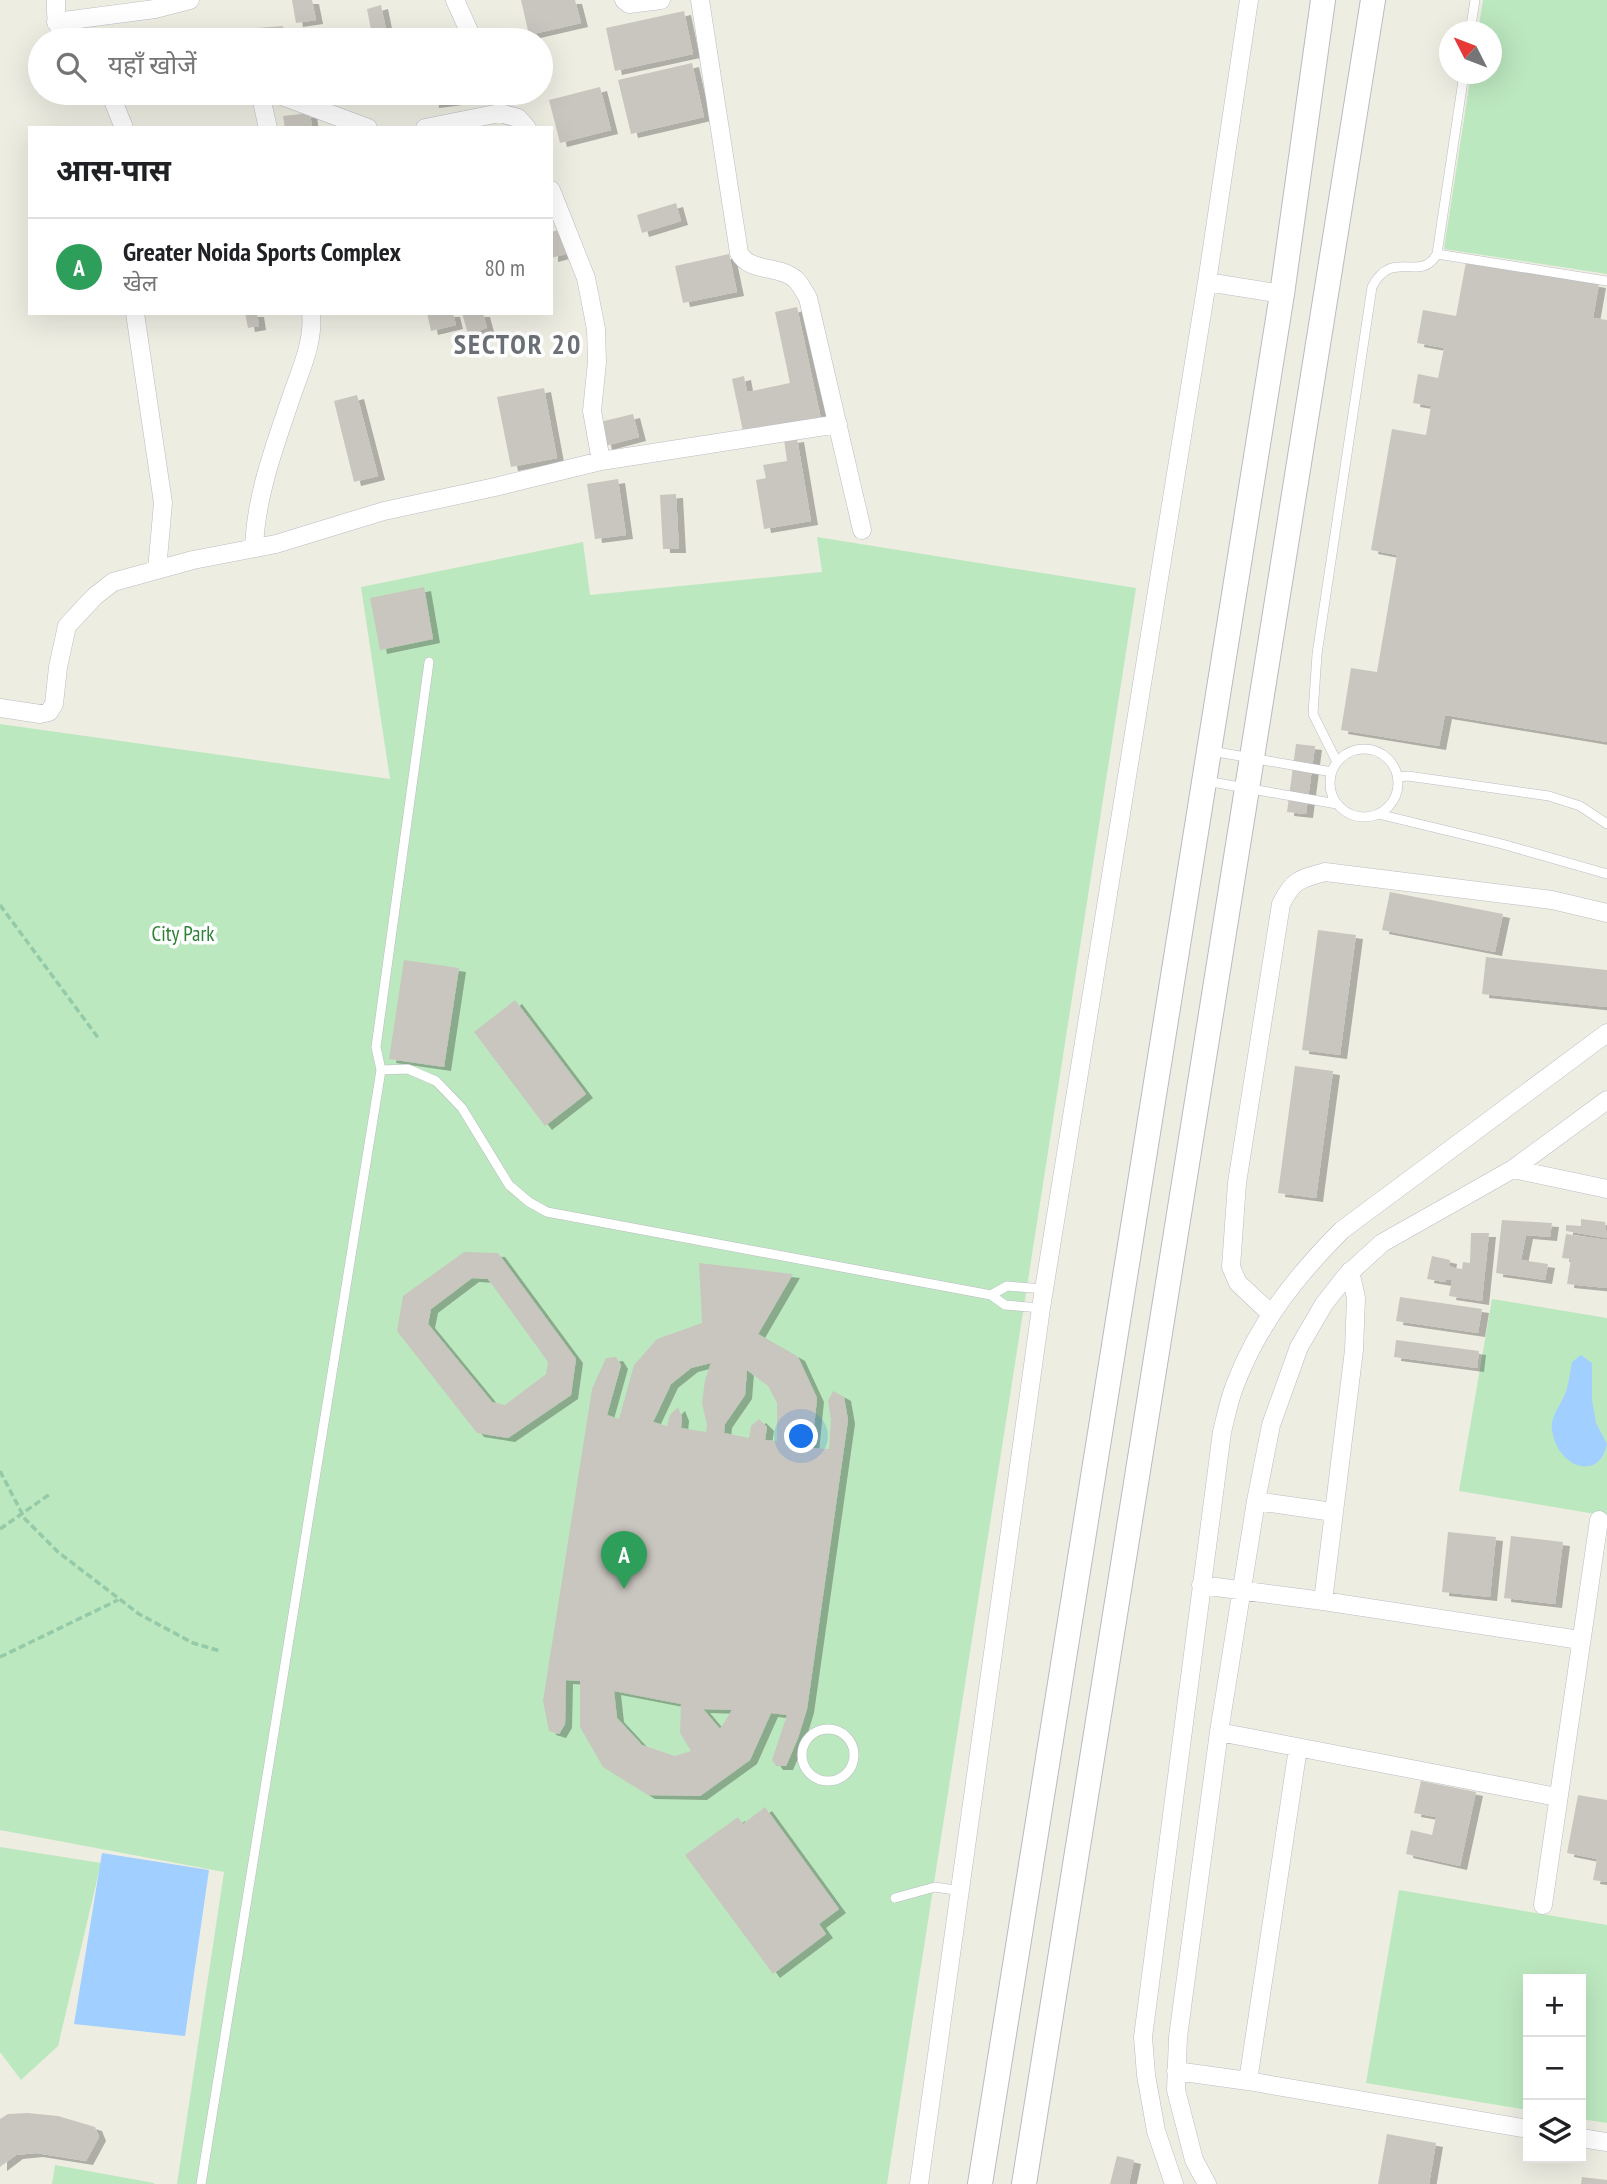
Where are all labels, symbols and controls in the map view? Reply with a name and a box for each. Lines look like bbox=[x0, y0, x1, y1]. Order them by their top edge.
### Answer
north arrow bbox=[1439, 21, 1502, 84]
search box bbox=[28, 28, 553, 105]
icon: search bbox=[52, 48, 90, 86]
text: यहाँ खोजें bbox=[108, 48, 196, 81]
text: आस-पास bbox=[56, 150, 171, 189]
text: Greater Noida Sports Complex bbox=[123, 235, 401, 268]
text: A bbox=[73, 253, 85, 282]
text: 80 m bbox=[484, 253, 525, 282]
text: खेल bbox=[123, 268, 157, 297]
district label: SECTOR 20 bbox=[454, 325, 582, 362]
park label: City Park bbox=[152, 920, 214, 947]
your location bbox=[784, 1419, 818, 1453]
pin: A bbox=[601, 1531, 647, 1589]
map controls bbox=[1523, 1974, 1586, 2163]
button: + bbox=[1523, 1974, 1586, 2037]
button: − bbox=[1523, 2037, 1586, 2100]
button: layers bbox=[1523, 2100, 1586, 2163]

